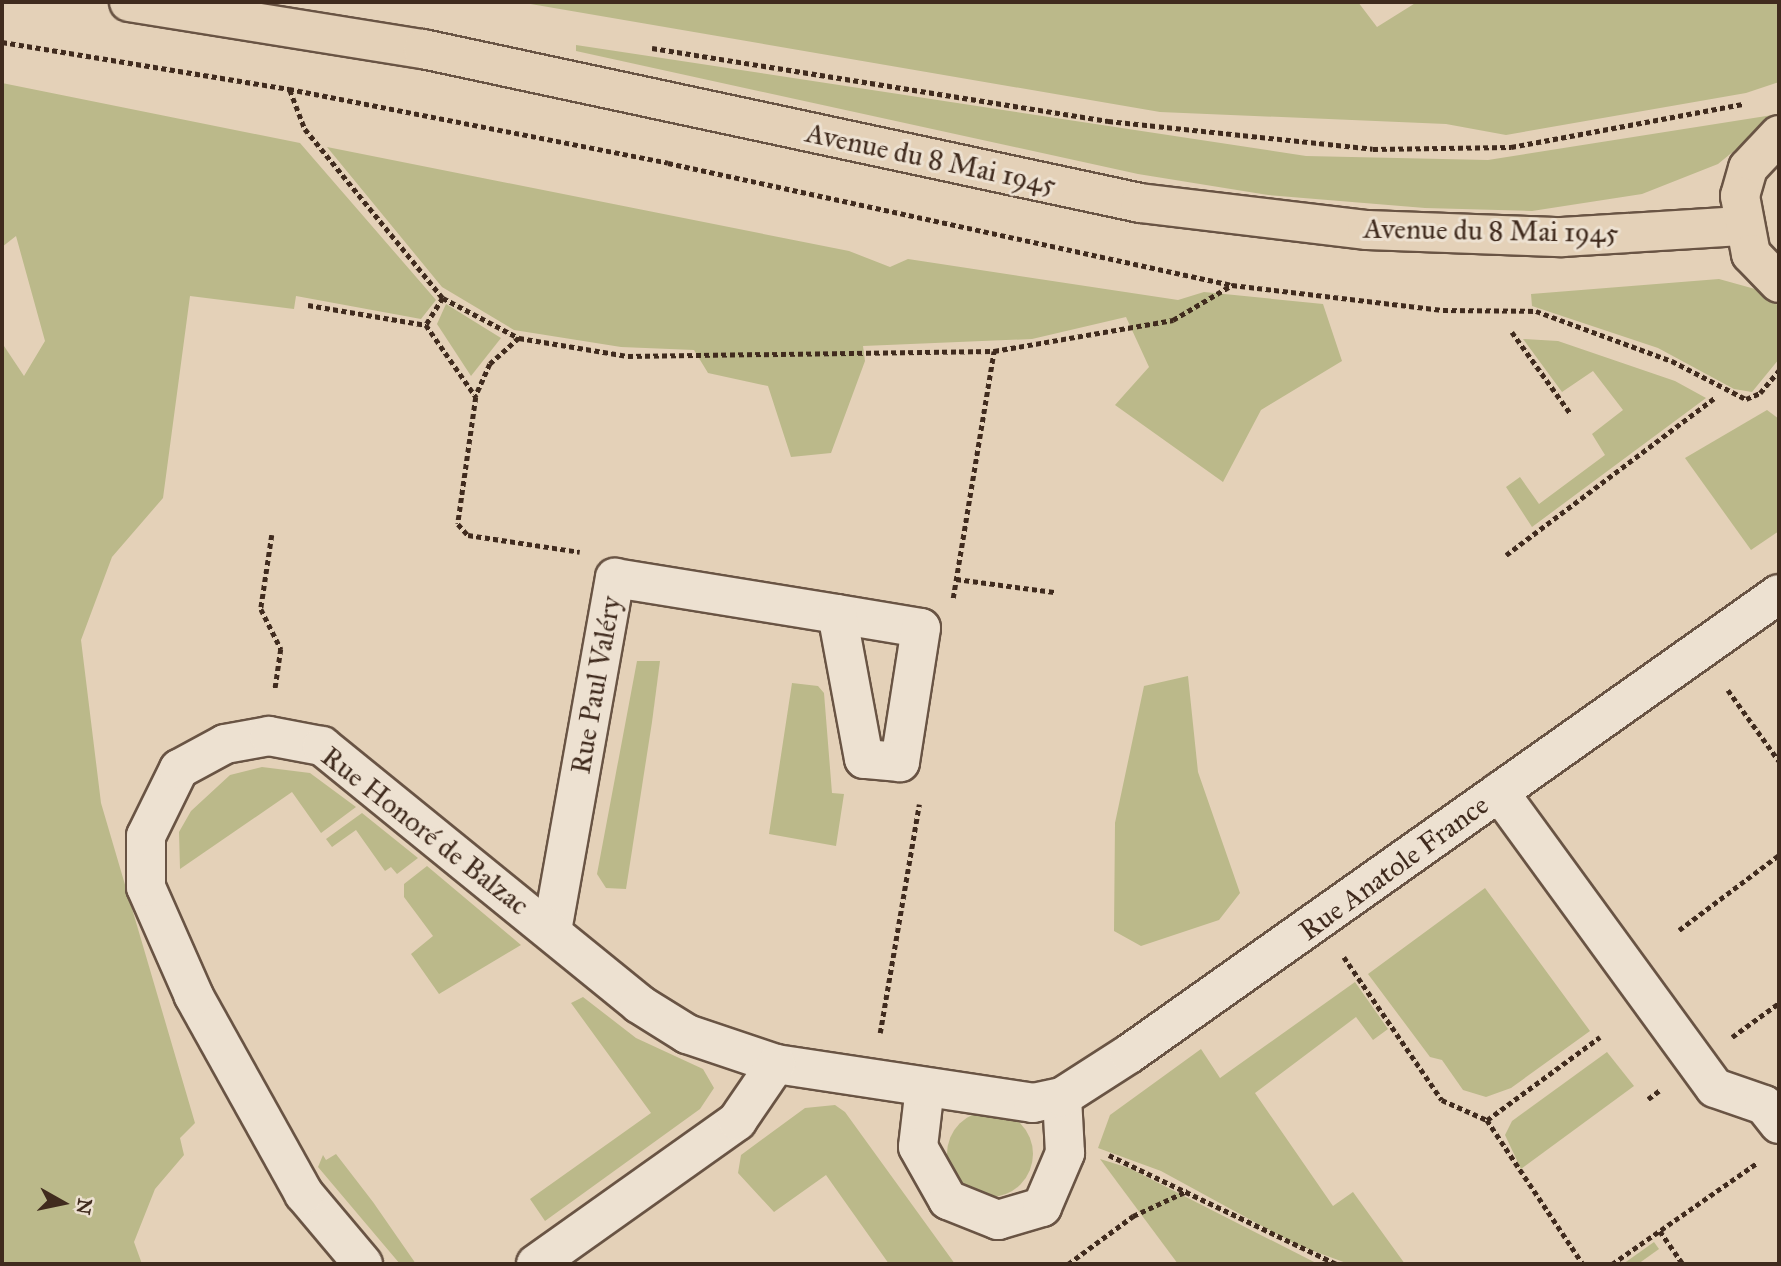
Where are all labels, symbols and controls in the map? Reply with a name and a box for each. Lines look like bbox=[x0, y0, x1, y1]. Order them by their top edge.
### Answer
street label: Avenue du 8 Mai 1945 bbox=[803, 116, 1059, 202]
street label: Avenue du 8 Mai 1945 bbox=[1363, 212, 1619, 250]
street label: Rue Paul Valéry bbox=[564, 594, 628, 776]
street label: Rue Honoré de Balzac bbox=[315, 740, 535, 922]
street label: Rue Anatole France bbox=[1293, 788, 1495, 948]
north arrow bbox=[28, 1168, 98, 1238]
text: N bbox=[72, 1197, 97, 1216]

